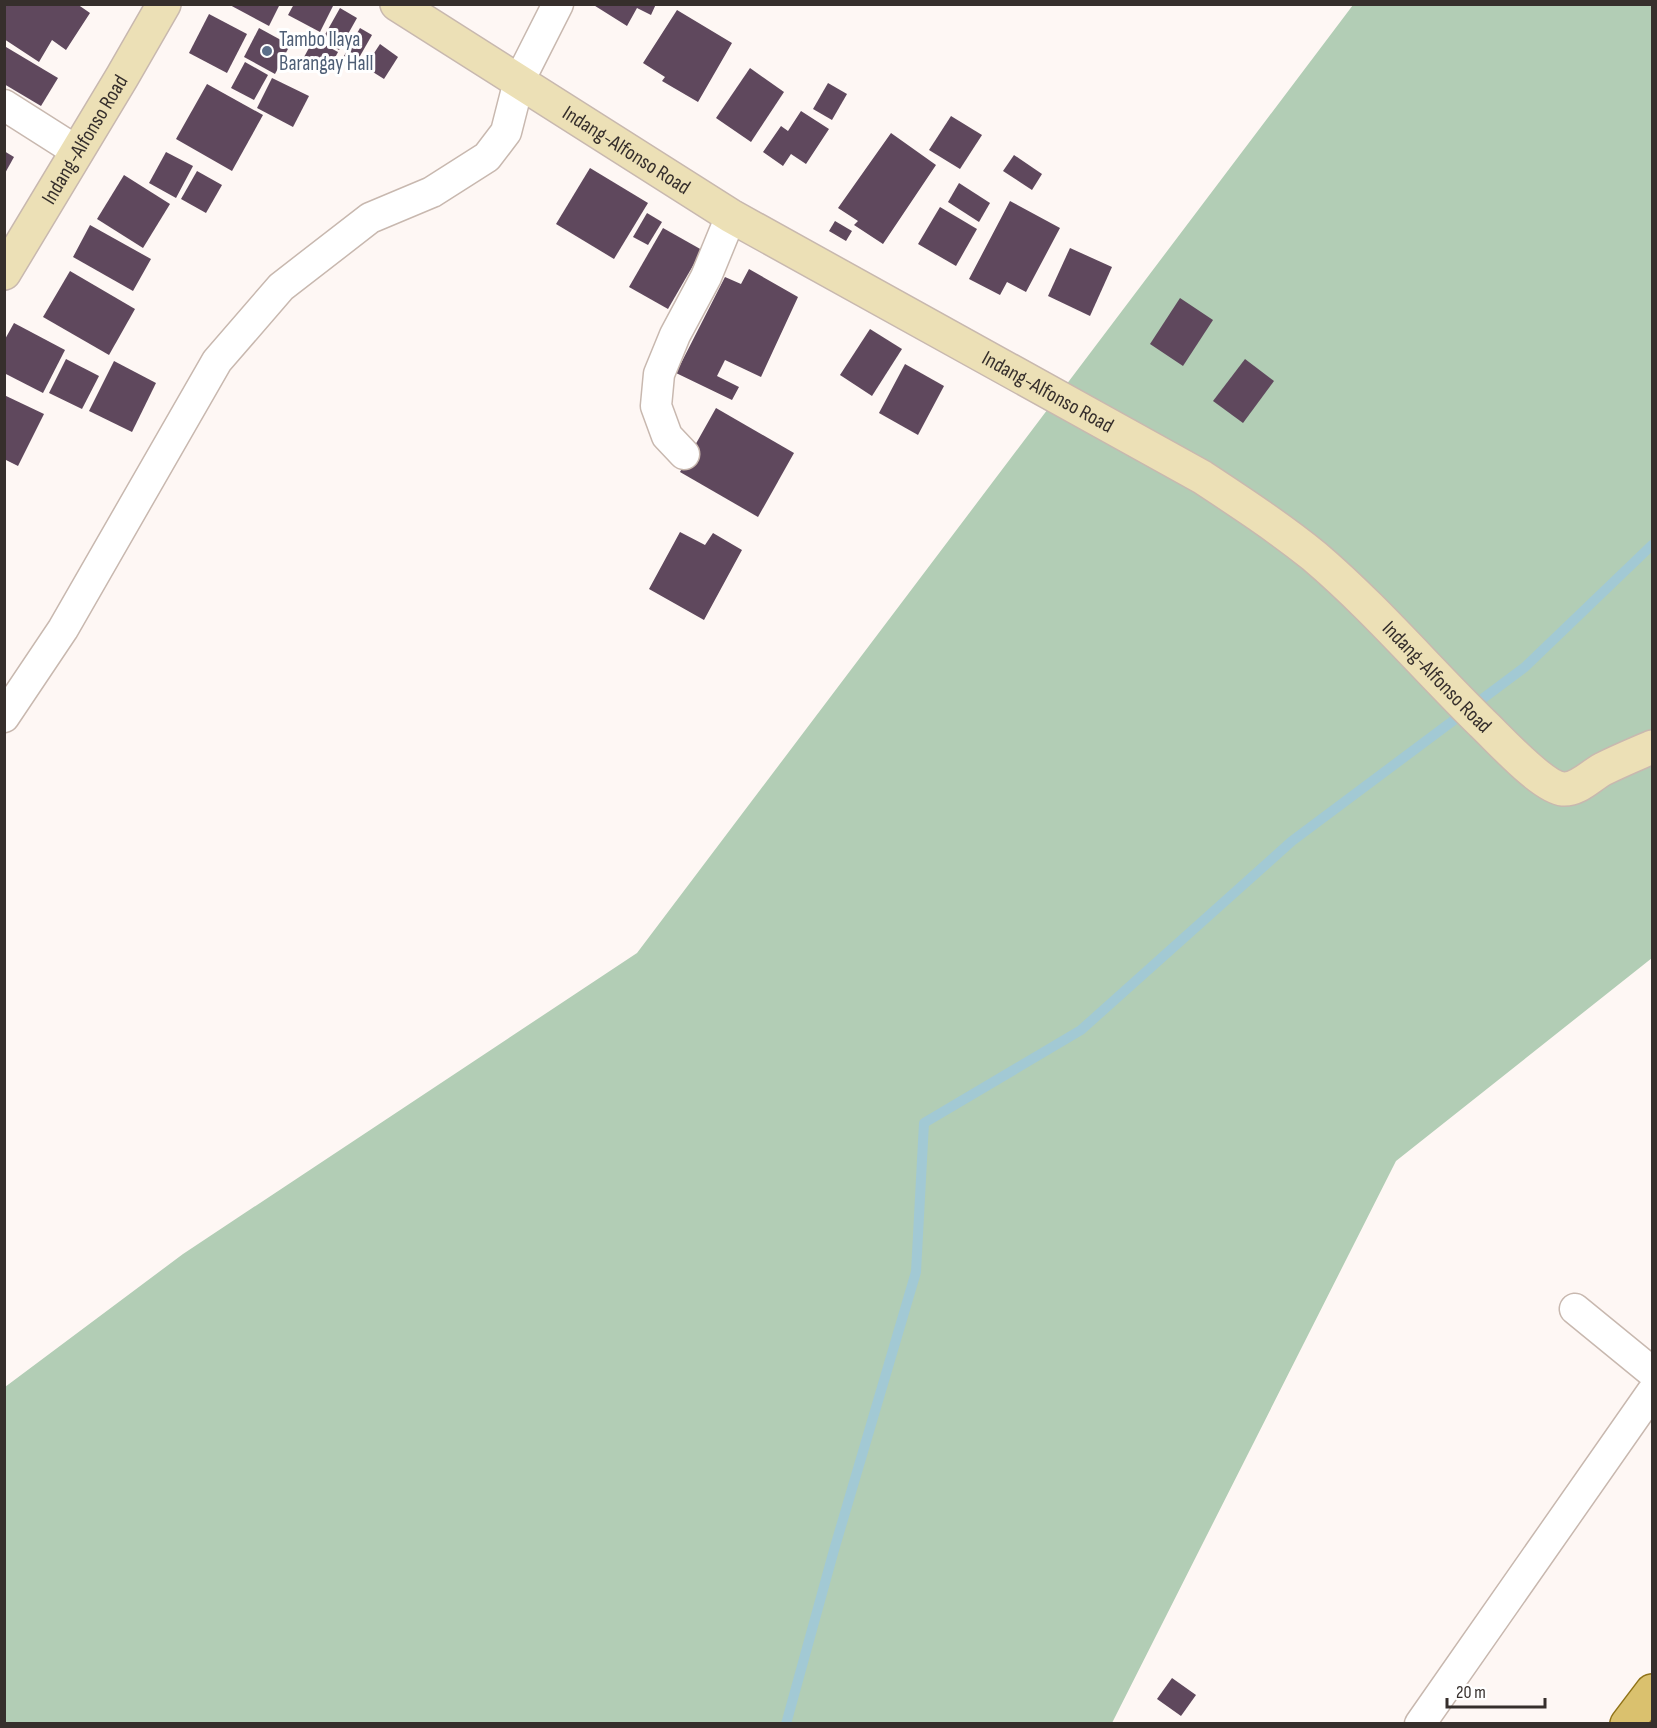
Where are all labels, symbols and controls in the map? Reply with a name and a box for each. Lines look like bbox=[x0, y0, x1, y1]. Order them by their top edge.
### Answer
place label: Tambo Ilaya Barangay Hall bbox=[279, 27, 373, 76]
marker: Tambo Ilaya Barangay Hall bbox=[260, 44, 274, 58]
street label: Indang-Alfonso Road bbox=[36, 70, 133, 209]
street label: Indang-Alfonso Road bbox=[558, 100, 695, 200]
street label: Indang-Alfonso Road bbox=[978, 346, 1118, 438]
street label: Indang-Alfonso Road bbox=[1377, 616, 1497, 738]
scale bar bbox=[1447, 1671, 1544, 1709]
text: 20 m bbox=[1456, 1682, 1486, 1703]

